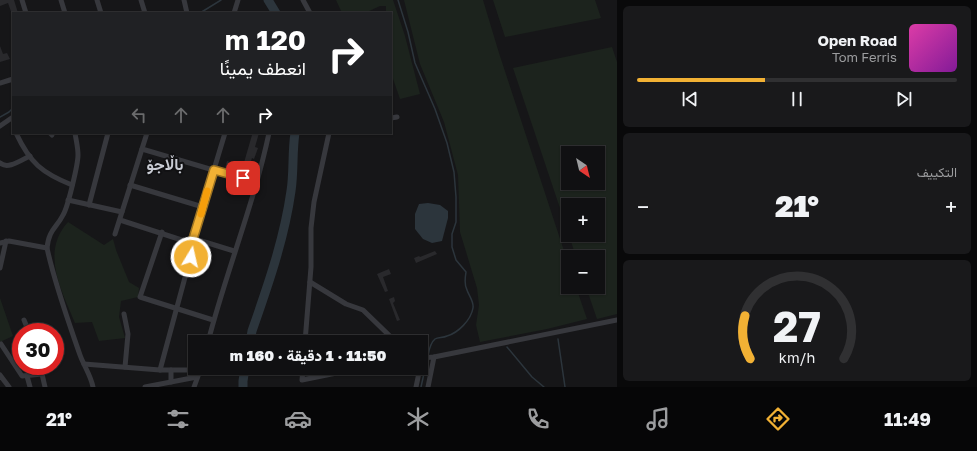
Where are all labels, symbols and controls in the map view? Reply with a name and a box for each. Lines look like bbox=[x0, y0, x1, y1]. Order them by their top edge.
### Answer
text: 120 m bbox=[225, 23, 306, 56]
icon: right bbox=[320, 28, 372, 80]
text: Open Road bbox=[817, 31, 897, 49]
text: Tom Ferris bbox=[832, 49, 897, 65]
text: انعطف يمينًا bbox=[220, 57, 306, 79]
icon: previous bbox=[679, 88, 701, 110]
icon: pause bbox=[786, 88, 808, 110]
icon: next bbox=[893, 88, 915, 110]
icon: left bbox=[128, 104, 150, 126]
icon: ahead bbox=[170, 104, 192, 126]
icon: ahead bbox=[212, 104, 234, 126]
icon: right bbox=[254, 104, 276, 126]
north arrow bbox=[561, 146, 605, 190]
map controls bbox=[561, 146, 605, 294]
district label: باڵاجۆ bbox=[147, 154, 184, 175]
pin bbox=[226, 161, 260, 195]
text: التكييف bbox=[917, 164, 957, 180]
icon: arrive bbox=[232, 167, 254, 189]
text: 21° bbox=[775, 188, 819, 224]
text: − bbox=[637, 193, 649, 220]
text: + bbox=[945, 193, 957, 220]
button: + bbox=[561, 198, 605, 242]
position arrow bbox=[170, 236, 212, 278]
button: − bbox=[561, 250, 605, 294]
text: 27 bbox=[773, 300, 821, 350]
speed limit sign: 30 bbox=[12, 323, 64, 375]
text: 11:50 · 1 دقيقة · 160 m bbox=[230, 346, 386, 364]
text: km/h bbox=[779, 348, 815, 365]
icon: filters bbox=[164, 405, 192, 433]
icon: car bbox=[284, 405, 312, 433]
icon: climate bbox=[404, 405, 432, 433]
icon: phone bbox=[524, 405, 552, 433]
icon: music bbox=[644, 405, 672, 433]
icon: directions bbox=[764, 405, 792, 433]
text: 21° bbox=[46, 408, 72, 430]
text: 11:49 bbox=[884, 408, 931, 430]

